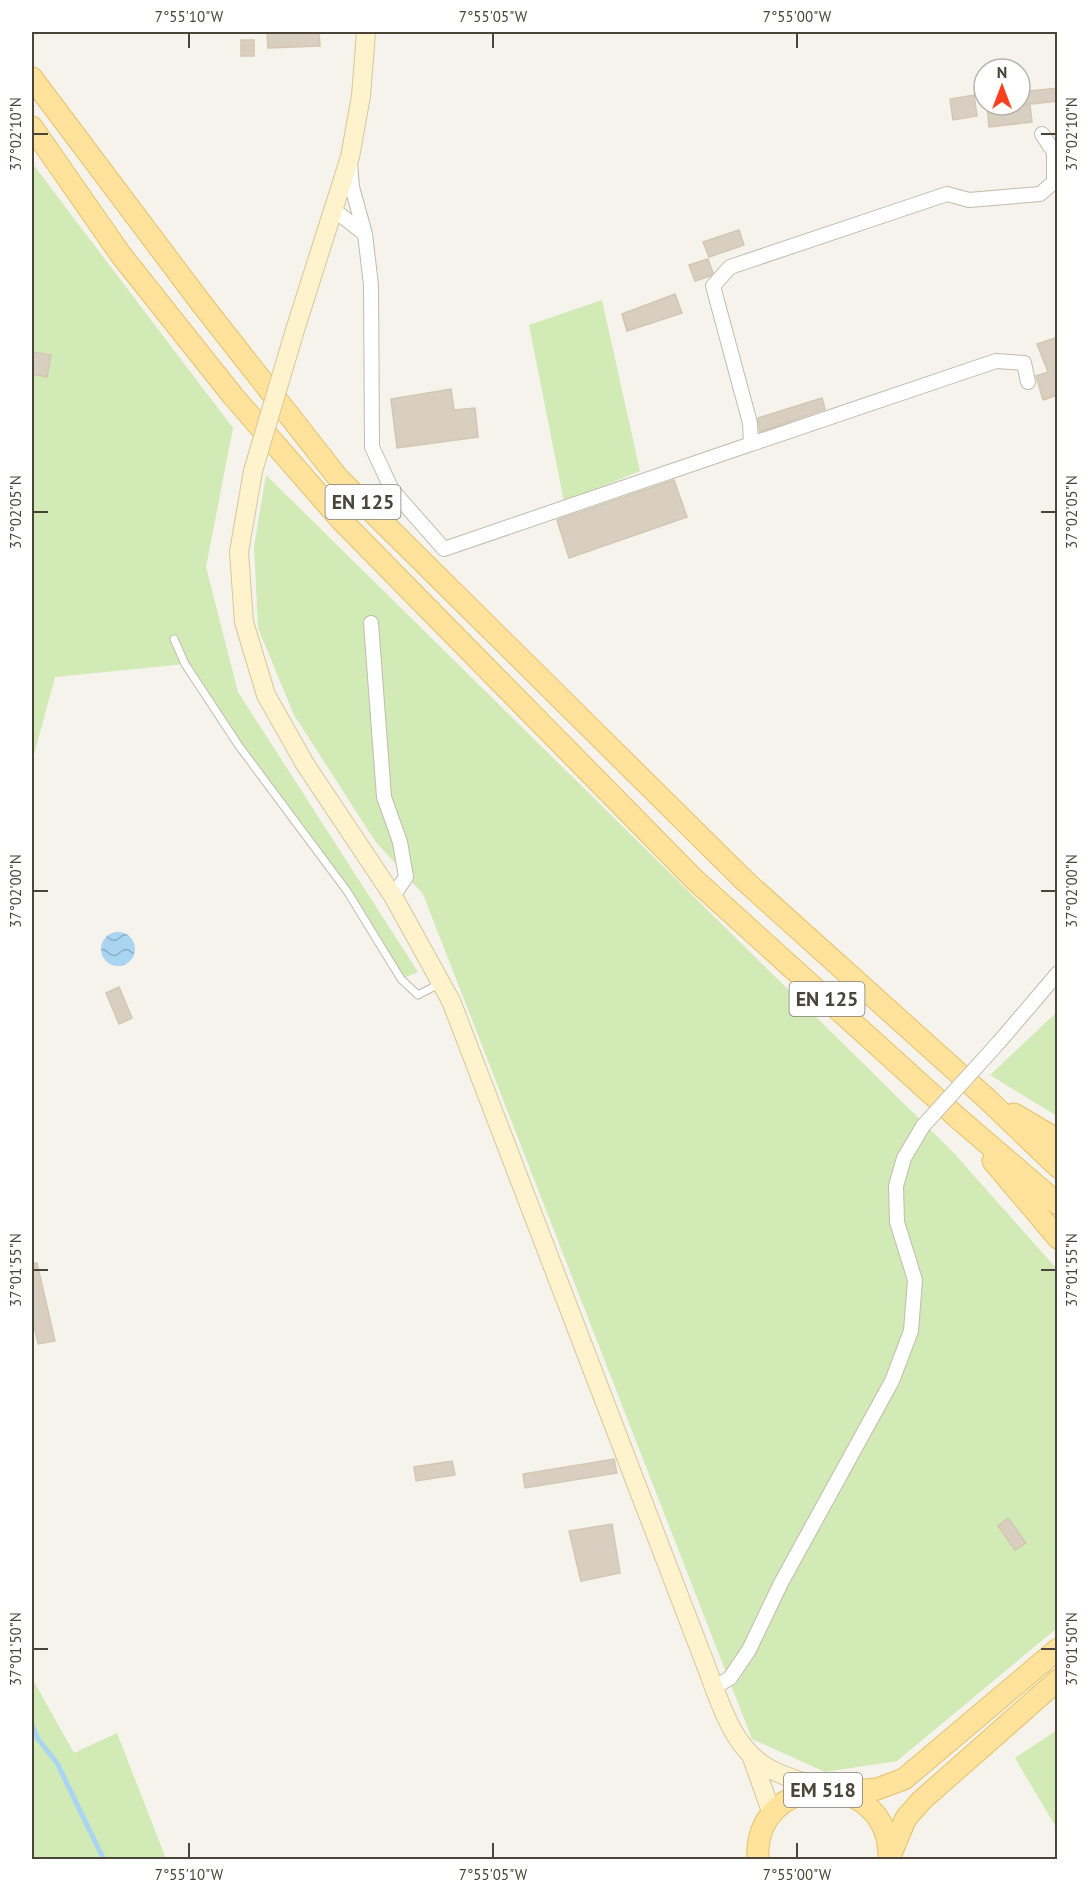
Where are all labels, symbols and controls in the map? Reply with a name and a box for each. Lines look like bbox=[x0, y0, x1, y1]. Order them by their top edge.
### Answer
text: 7°55'10"W bbox=[155, 7, 224, 26]
text: 7°55'05"W bbox=[459, 7, 528, 26]
text: 7°55'00"W bbox=[763, 7, 832, 26]
north arrow bbox=[972, 57, 1032, 117]
text: N bbox=[997, 62, 1007, 82]
text: 37°02'10"N bbox=[6, 97, 25, 171]
text: 37°02'10"N bbox=[1062, 97, 1081, 171]
text: 37°02'05"N bbox=[6, 475, 25, 549]
text: 37°02'05"N bbox=[1062, 475, 1081, 549]
road number: EN 125 bbox=[326, 485, 400, 519]
text: 37°02'00"N bbox=[6, 854, 25, 928]
text: 37°02'00"N bbox=[1062, 854, 1081, 928]
road number: EN 125 bbox=[790, 982, 864, 1016]
text: 37°01'55"N bbox=[6, 1233, 25, 1307]
text: 37°01'55"N bbox=[1062, 1233, 1081, 1307]
text: 37°01'50"N bbox=[6, 1612, 25, 1686]
text: 37°01'50"N bbox=[1062, 1612, 1081, 1686]
road number: EM 518 bbox=[784, 1773, 862, 1807]
text: 7°55'10"W bbox=[155, 1865, 224, 1884]
text: 7°55'05"W bbox=[459, 1865, 528, 1884]
text: 7°55'00"W bbox=[763, 1865, 832, 1884]

